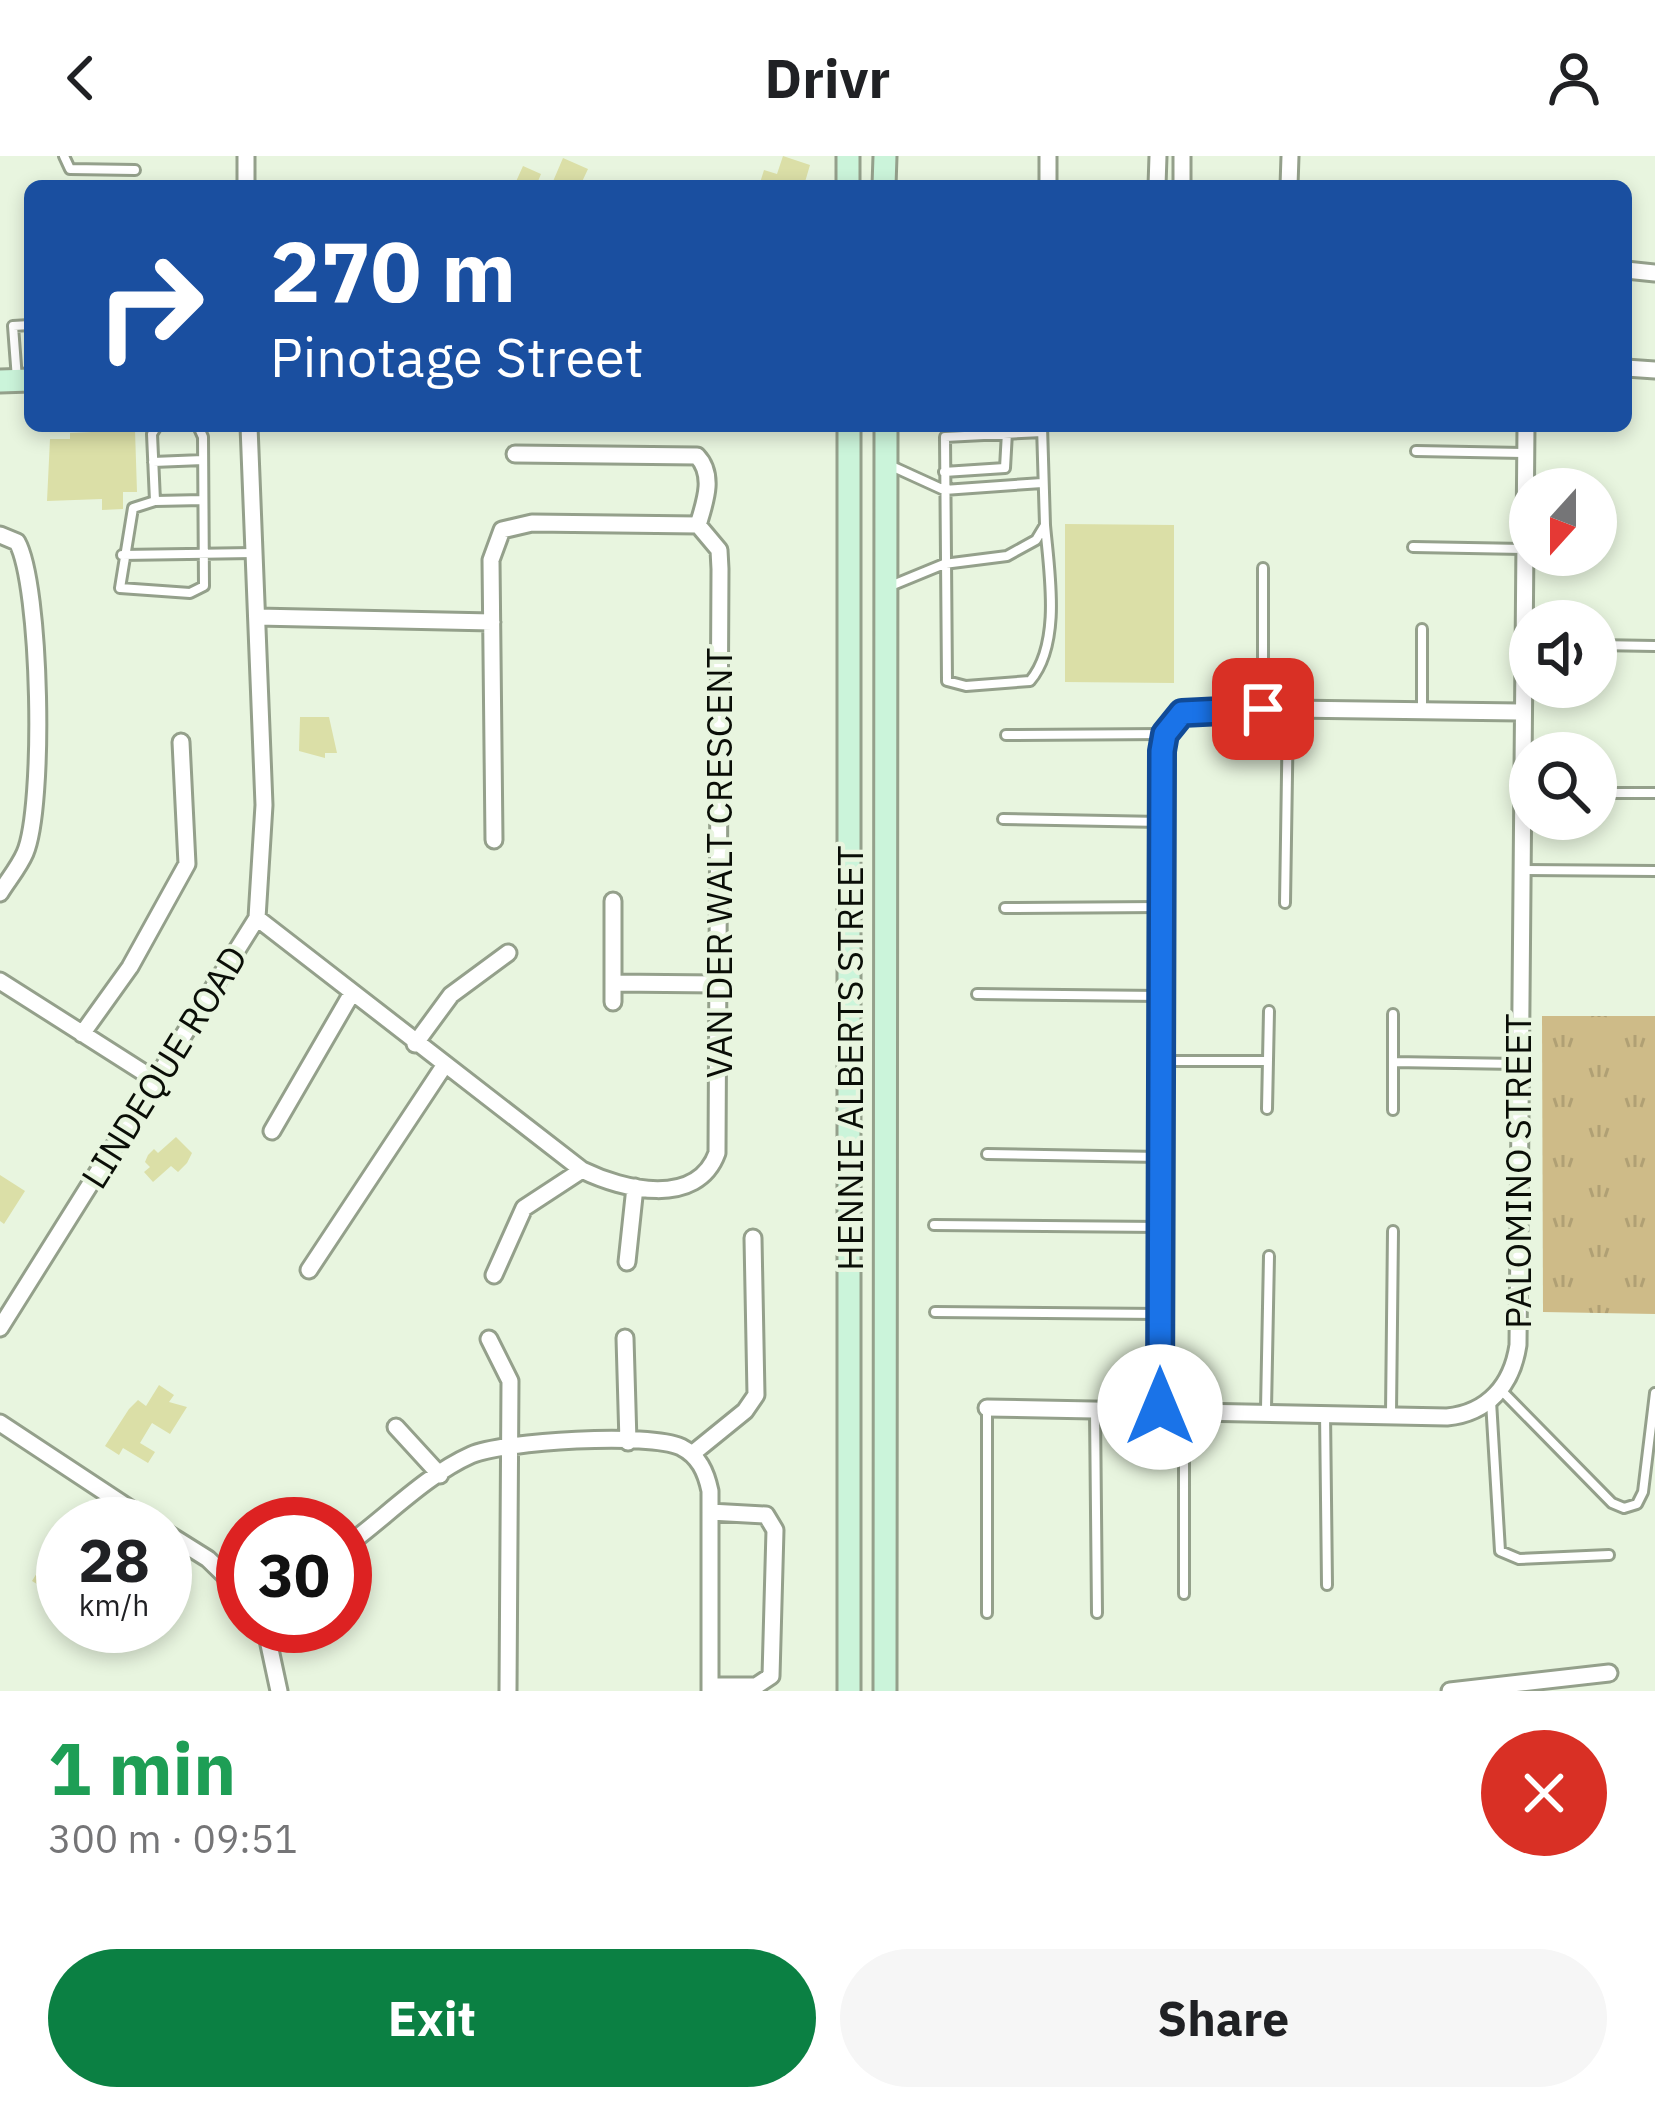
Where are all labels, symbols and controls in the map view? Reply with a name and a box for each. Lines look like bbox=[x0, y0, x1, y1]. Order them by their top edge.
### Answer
text: Drivr bbox=[765, 43, 890, 113]
icon: back bbox=[48, 45, 114, 111]
icon: person bbox=[1541, 45, 1607, 111]
text: 270 m bbox=[270, 216, 516, 325]
icon: right bbox=[72, 228, 228, 384]
text: Pinotage Street bbox=[270, 322, 644, 392]
north arrow bbox=[1509, 468, 1617, 576]
map controls bbox=[1509, 468, 1617, 840]
button: sound bbox=[1509, 600, 1617, 708]
street label: VAN DER WALT CRESCENT bbox=[695, 648, 742, 1078]
pin bbox=[1212, 658, 1314, 760]
icon: arrive bbox=[1230, 676, 1296, 742]
button: search bbox=[1509, 732, 1617, 840]
street label: HENNIE ALBERTS STREET bbox=[826, 845, 873, 1271]
street label: LINDEQUE ROAD bbox=[70, 937, 257, 1197]
street label: PALOMINO STREET bbox=[1494, 1013, 1541, 1329]
position arrow bbox=[1097, 1344, 1223, 1470]
speed limit sign: 30 bbox=[216, 1497, 372, 1653]
text: 28 bbox=[78, 1520, 150, 1599]
text: km/h bbox=[79, 1585, 149, 1624]
text: 1 min bbox=[48, 1721, 236, 1815]
button: close bbox=[1481, 1730, 1607, 1856]
text: 300 m · 09:51 bbox=[48, 1813, 298, 1864]
button: Exit bbox=[48, 1949, 816, 2087]
button: Share bbox=[840, 1949, 1607, 2087]

